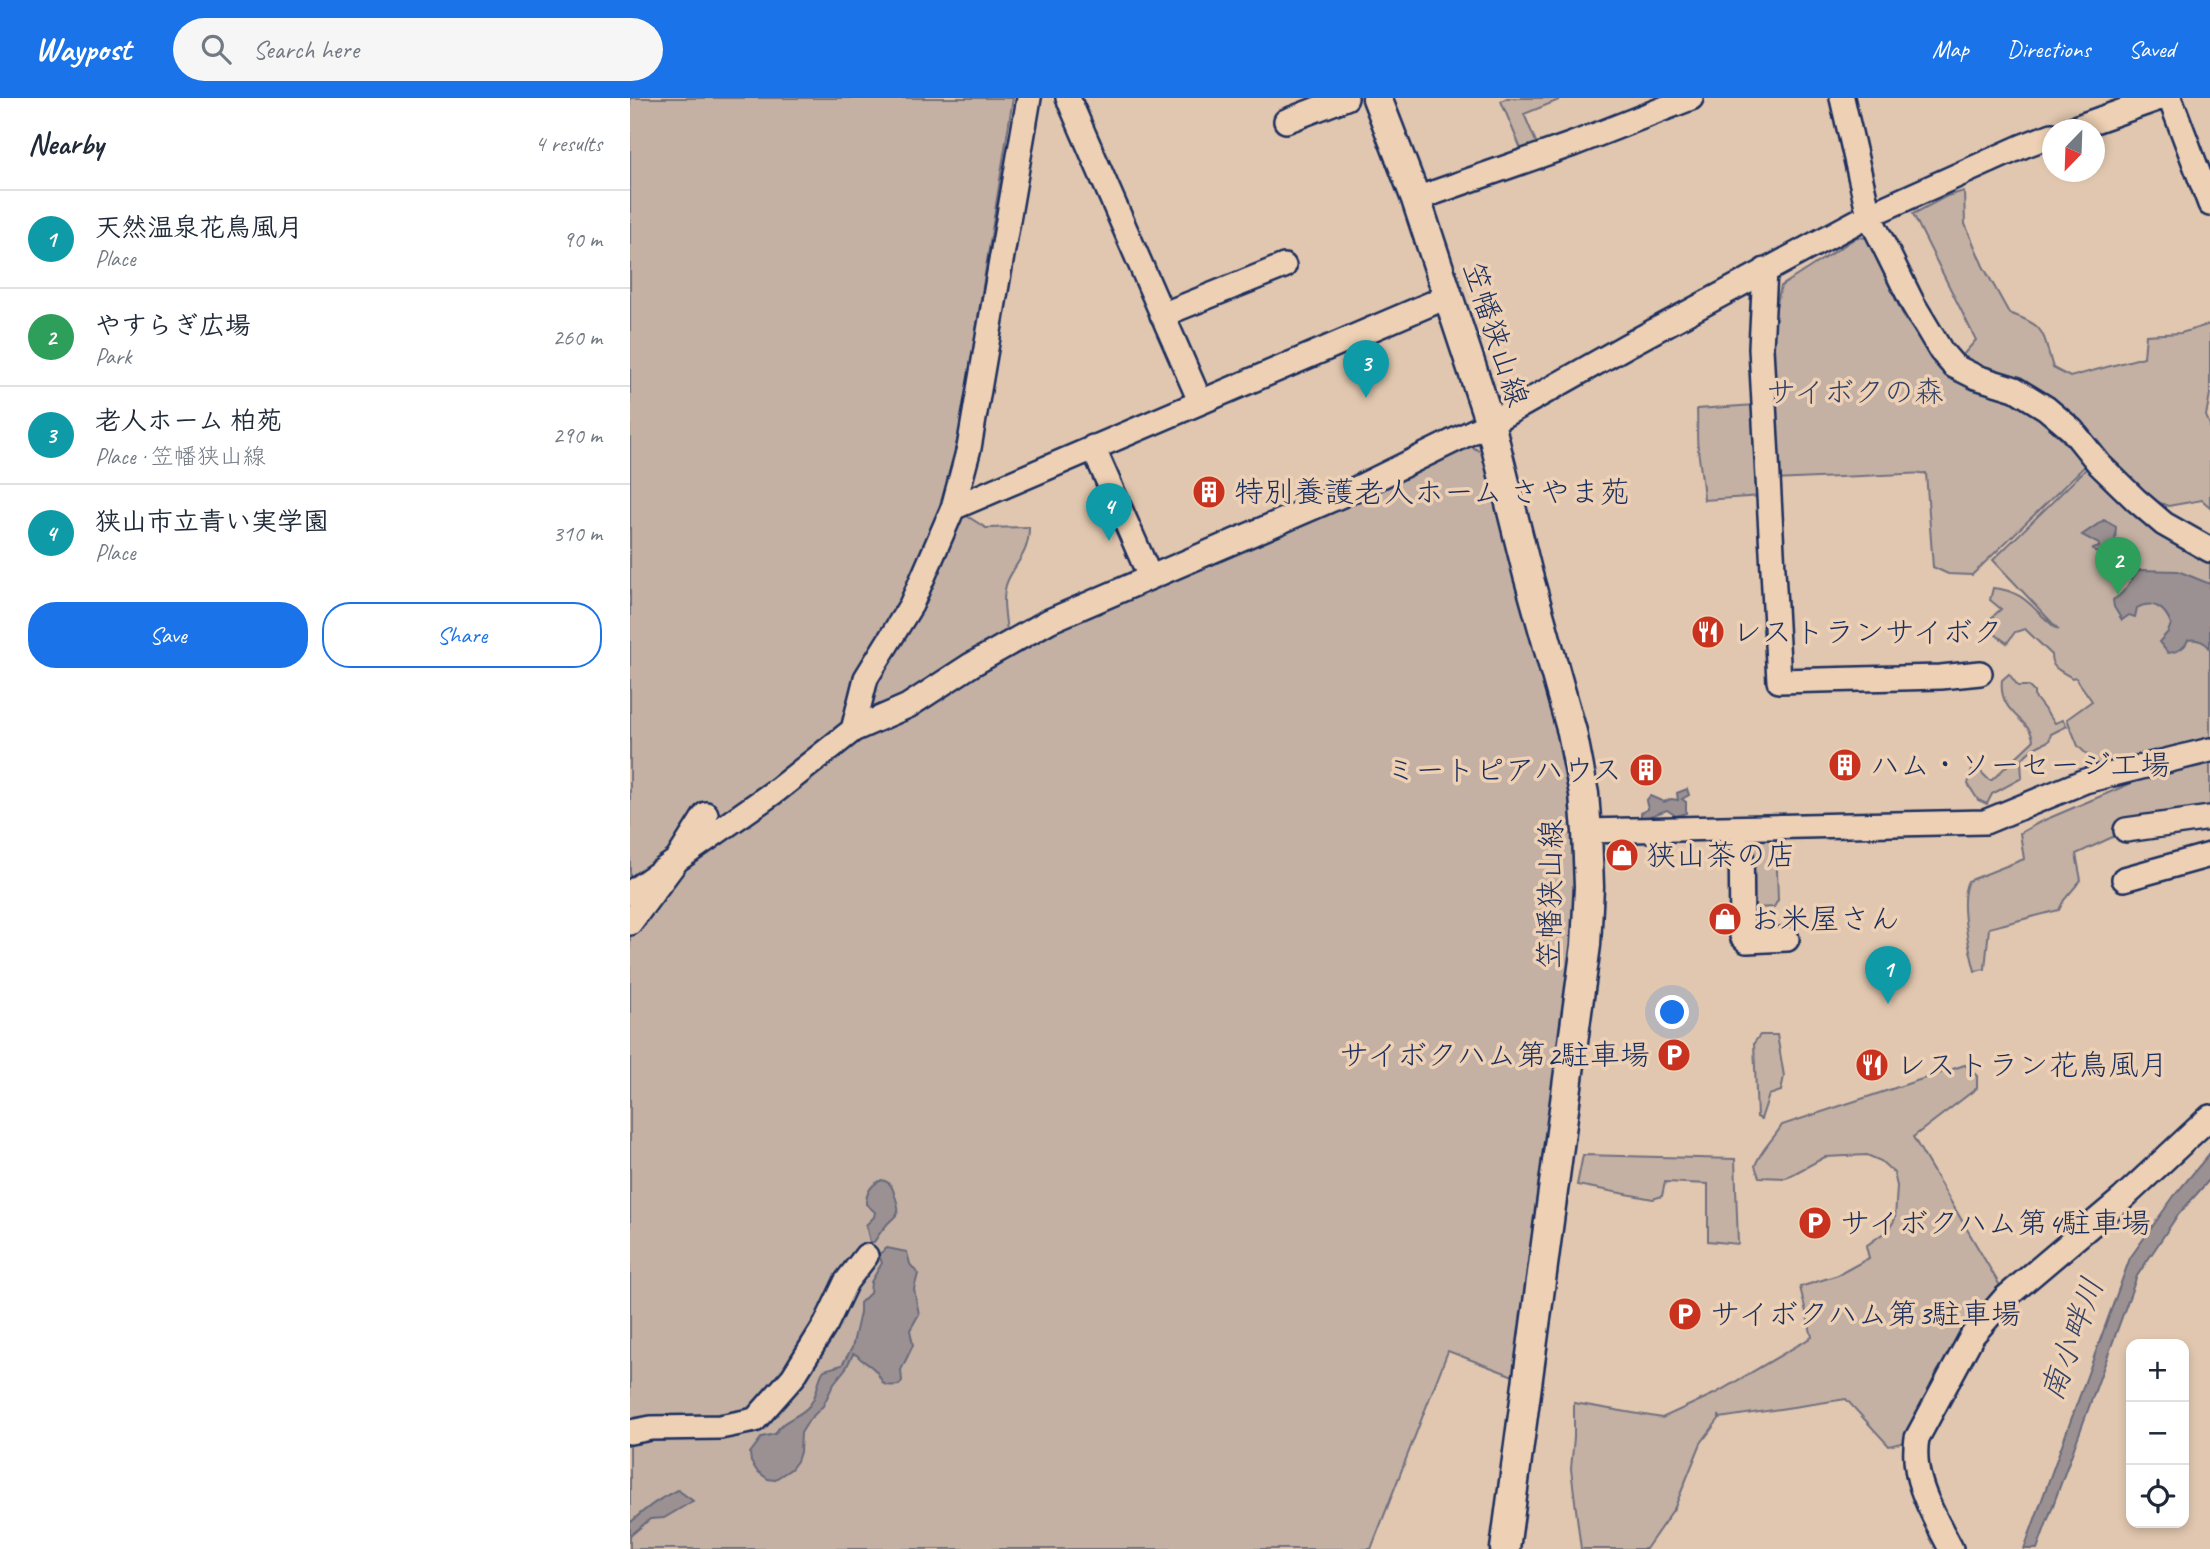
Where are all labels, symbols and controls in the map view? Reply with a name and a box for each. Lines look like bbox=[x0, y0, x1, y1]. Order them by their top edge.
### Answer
search box bbox=[173, 18, 663, 81]
text: Waypost bbox=[35, 28, 131, 70]
icon: search bbox=[197, 30, 235, 68]
text: Search here bbox=[253, 33, 359, 66]
text: Map bbox=[1932, 34, 1969, 64]
text: Directions bbox=[2007, 34, 2090, 64]
text: Saved bbox=[2128, 34, 2175, 64]
north arrow bbox=[2042, 119, 2105, 182]
text: Nearby bbox=[28, 125, 104, 163]
text: 4 results bbox=[535, 129, 602, 158]
text: 天然温泉花鳥風月 bbox=[95, 211, 303, 244]
text: 1 bbox=[46, 225, 56, 254]
text: 90 m bbox=[563, 225, 602, 254]
text: Place bbox=[95, 244, 135, 273]
street label: 笠幡狭山線 bbox=[1455, 257, 1537, 411]
text: やすらぎ広場 bbox=[95, 309, 251, 342]
text: 2 bbox=[46, 323, 56, 352]
text: 260 m bbox=[553, 323, 602, 352]
pin: 3 bbox=[1343, 340, 1389, 398]
text: Park bbox=[95, 342, 131, 371]
park label: サイボクの森 bbox=[1766, 373, 1944, 411]
text: 老人ホーム 柏苑 bbox=[95, 404, 282, 437]
text: 3 bbox=[46, 421, 56, 450]
text: 290 m bbox=[553, 421, 602, 450]
text: Place · 笠幡狭山線 bbox=[95, 442, 266, 471]
building icon: 特別養護老人ホーム さやま苑 bbox=[1190, 473, 1228, 511]
place label: 特別養護老人ホーム さやま苑 bbox=[1234, 473, 1630, 511]
pin: 4 bbox=[1086, 483, 1132, 541]
text: 狭山市立青い実学園 bbox=[95, 505, 329, 538]
text: 4 bbox=[46, 519, 56, 548]
text: 310 m bbox=[553, 519, 602, 548]
pin: 2 bbox=[2095, 537, 2141, 595]
text: Place bbox=[95, 538, 135, 567]
button: Save bbox=[28, 602, 308, 668]
button: Share bbox=[322, 602, 602, 668]
restaurant icon: レストランサイボク bbox=[1689, 613, 1727, 651]
place label: レストランサイボク bbox=[1732, 613, 2003, 651]
building icon: ハム・ソーセージ工場 bbox=[1826, 746, 1864, 784]
place label: ハム・ソーセージ工場 bbox=[1870, 746, 2171, 784]
place label: ミートピアハウス bbox=[1386, 751, 1622, 789]
building icon: ミートピアハウス bbox=[1627, 751, 1665, 789]
street label: 笠幡狭山線 bbox=[1530, 819, 1570, 969]
shop icon: 狭山茶の店 bbox=[1603, 836, 1641, 874]
place label: 狭山茶の店 bbox=[1646, 836, 1796, 874]
shop icon: お米屋さん bbox=[1706, 900, 1744, 938]
place label: お米屋さん bbox=[1750, 900, 1900, 938]
pin: 1 bbox=[1865, 946, 1911, 1004]
your location bbox=[1655, 995, 1689, 1029]
place label: サイボクハム第2駐車場 bbox=[1339, 1036, 1650, 1074]
parking icon: サイボクハム第2駐車場 bbox=[1655, 1036, 1693, 1074]
restaurant icon: レストラン花鳥風月 bbox=[1853, 1046, 1891, 1084]
place label: レストラン花鳥風月 bbox=[1896, 1046, 2168, 1084]
parking icon: サイボクハム第4駐車場 bbox=[1796, 1204, 1834, 1242]
place label: サイボクハム第4駐車場 bbox=[1840, 1204, 2151, 1242]
water label: 南小畔川 bbox=[2031, 1272, 2113, 1406]
parking icon: サイボクハム第3駐車場 bbox=[1666, 1295, 1704, 1333]
place label: サイボクハム第3駐車場 bbox=[1710, 1295, 2021, 1333]
map controls bbox=[2126, 1339, 2189, 1528]
button: + bbox=[2126, 1339, 2189, 1402]
button: − bbox=[2126, 1402, 2189, 1465]
button: locate bbox=[2126, 1465, 2189, 1528]

